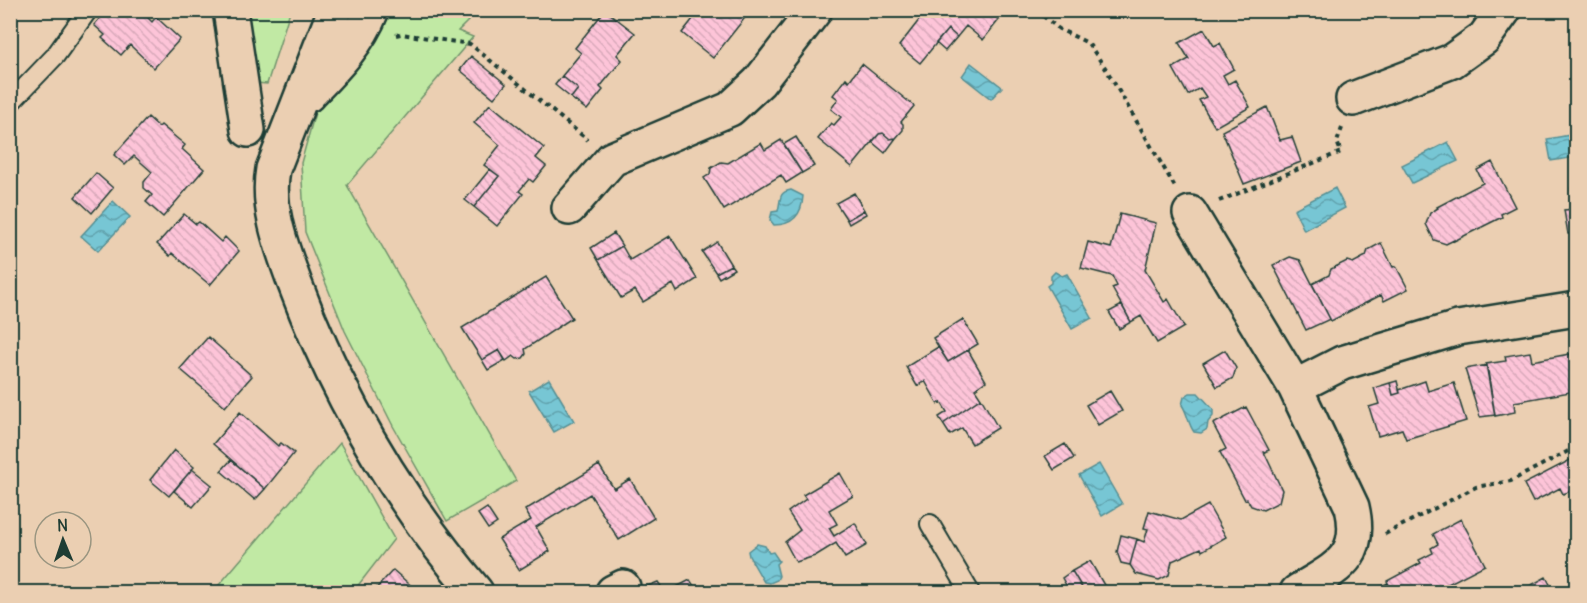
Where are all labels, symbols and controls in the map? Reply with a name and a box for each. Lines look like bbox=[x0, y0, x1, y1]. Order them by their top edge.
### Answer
north arrow bbox=[33, 510, 93, 570]
text: N bbox=[57, 515, 68, 535]

